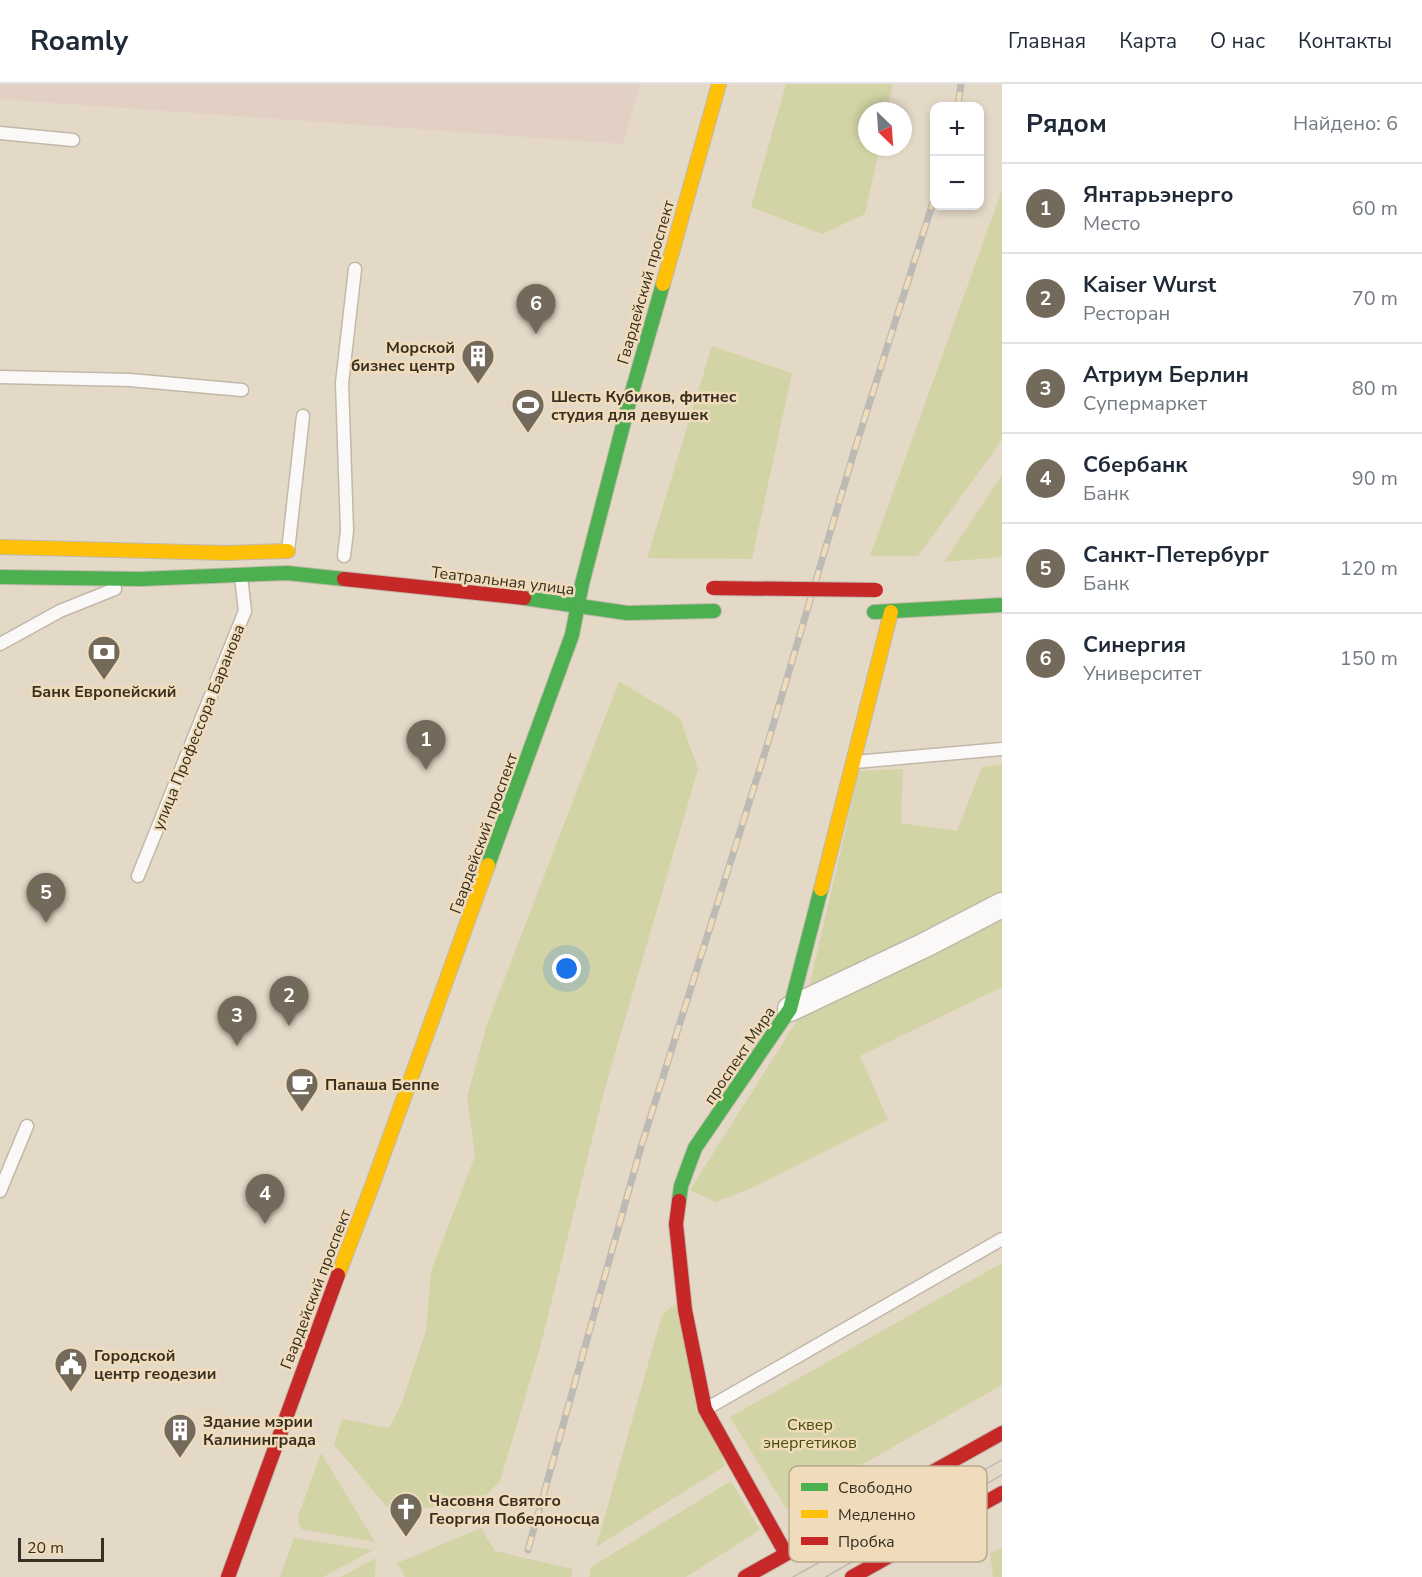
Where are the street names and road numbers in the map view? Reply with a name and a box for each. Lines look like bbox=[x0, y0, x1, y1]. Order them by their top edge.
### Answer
street label: Гвардейский проспект bbox=[612, 197, 680, 367]
street label: Театральная улица bbox=[430, 561, 576, 601]
street label: улица Профессора Баранова bbox=[147, 621, 250, 834]
street label: Гвардейский проспект bbox=[445, 749, 524, 917]
street label: проспект Мира bbox=[699, 1002, 781, 1109]
street label: Гвардейский проспект bbox=[275, 1205, 357, 1372]

